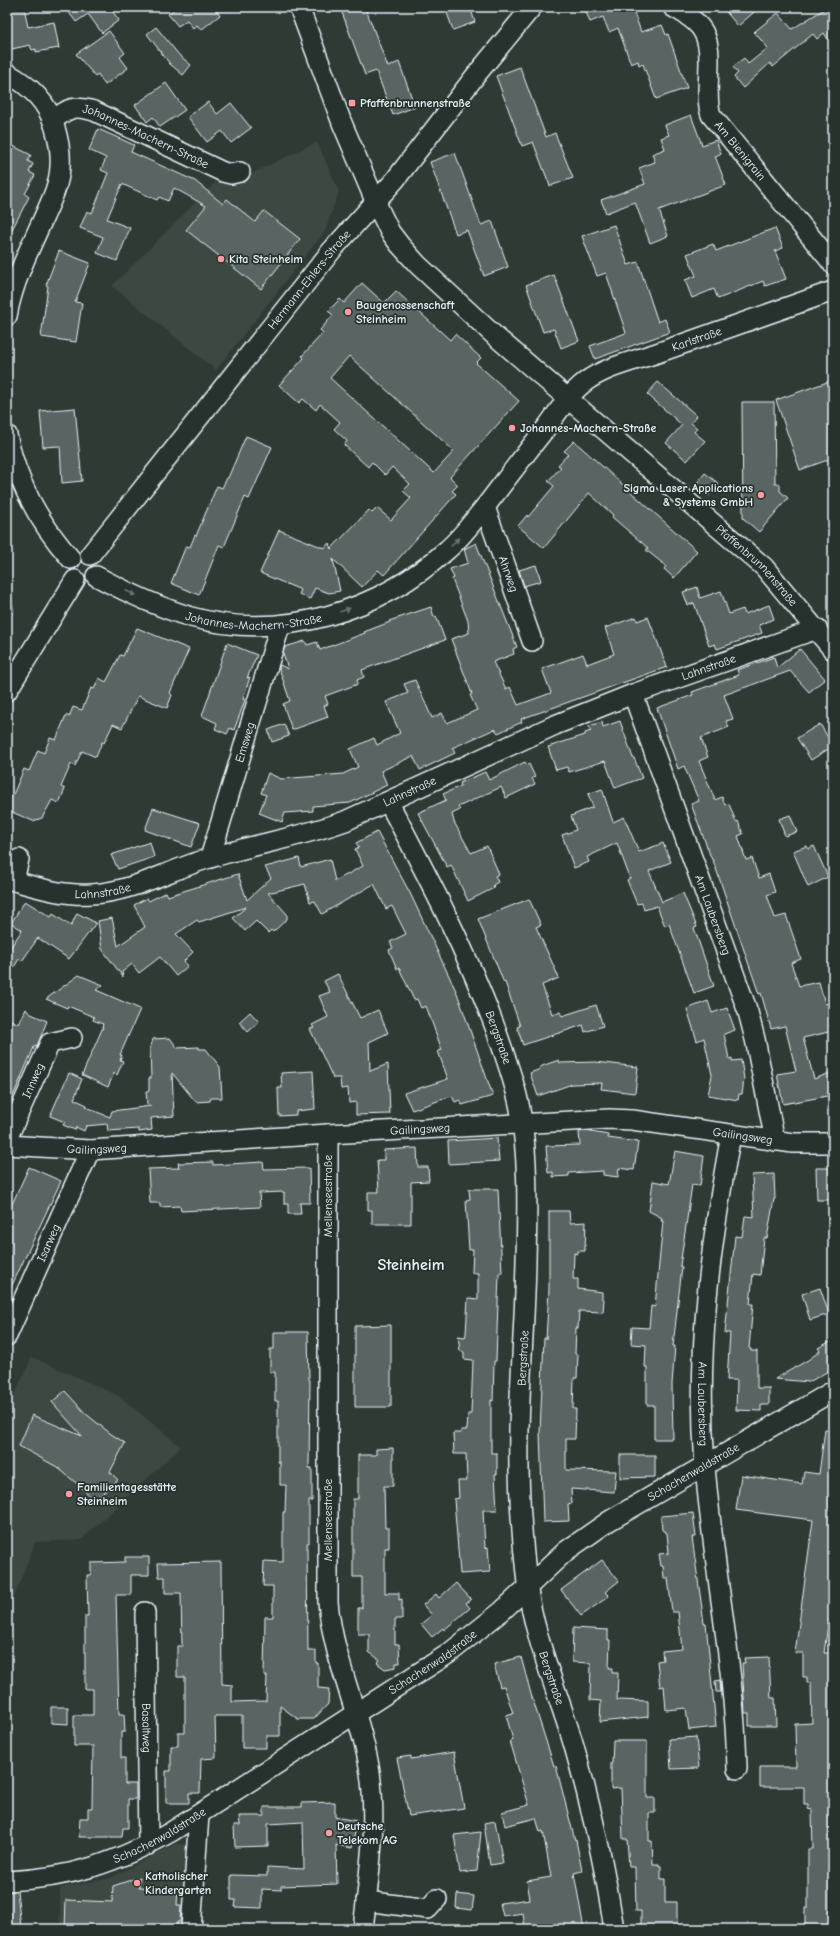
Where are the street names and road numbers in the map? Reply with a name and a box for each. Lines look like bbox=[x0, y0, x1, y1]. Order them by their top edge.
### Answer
street label: Johannes-Machern-Straße bbox=[81, 101, 211, 171]
street label: Am Bienigrain bbox=[712, 118, 769, 183]
street label: Hermann-Ehlers-Straße bbox=[265, 227, 354, 332]
street label: Karlstraße bbox=[670, 324, 723, 354]
street label: Pfaffenbrunnenstraße bbox=[713, 522, 800, 609]
street label: Ahrweg bbox=[496, 554, 521, 594]
street label: Johannes-Machern-Straße bbox=[184, 609, 323, 633]
street label: Lahnstraße bbox=[680, 651, 738, 683]
street label: Emsweg bbox=[232, 720, 258, 764]
street label: Lahnstraße bbox=[381, 773, 438, 810]
street label: Am Laubersberg bbox=[692, 873, 734, 957]
street label: Lahnstraße bbox=[74, 880, 132, 901]
street label: Bergstraße bbox=[482, 1009, 514, 1066]
street label: Innweg bbox=[19, 1061, 47, 1101]
street label: Gailingsweg bbox=[390, 1120, 451, 1138]
street label: Gailingsweg bbox=[712, 1125, 774, 1147]
street label: Gailingsweg bbox=[66, 1141, 127, 1157]
street label: Mellenseestraße bbox=[321, 1155, 335, 1237]
street label: Isarweg bbox=[34, 1222, 63, 1264]
street label: Bergstraße bbox=[515, 1330, 531, 1386]
street label: Am Laubersberg bbox=[695, 1362, 711, 1447]
street label: Schachenwaldstraße bbox=[645, 1440, 742, 1504]
street label: Mellenseestraße bbox=[321, 1479, 335, 1561]
street label: Schachenwaldstraße bbox=[386, 1627, 479, 1697]
street label: Bergstraße bbox=[536, 1649, 567, 1707]
street label: Basaltweg bbox=[139, 1703, 154, 1753]
street label: Schachenwaldstraße bbox=[111, 1805, 208, 1866]

